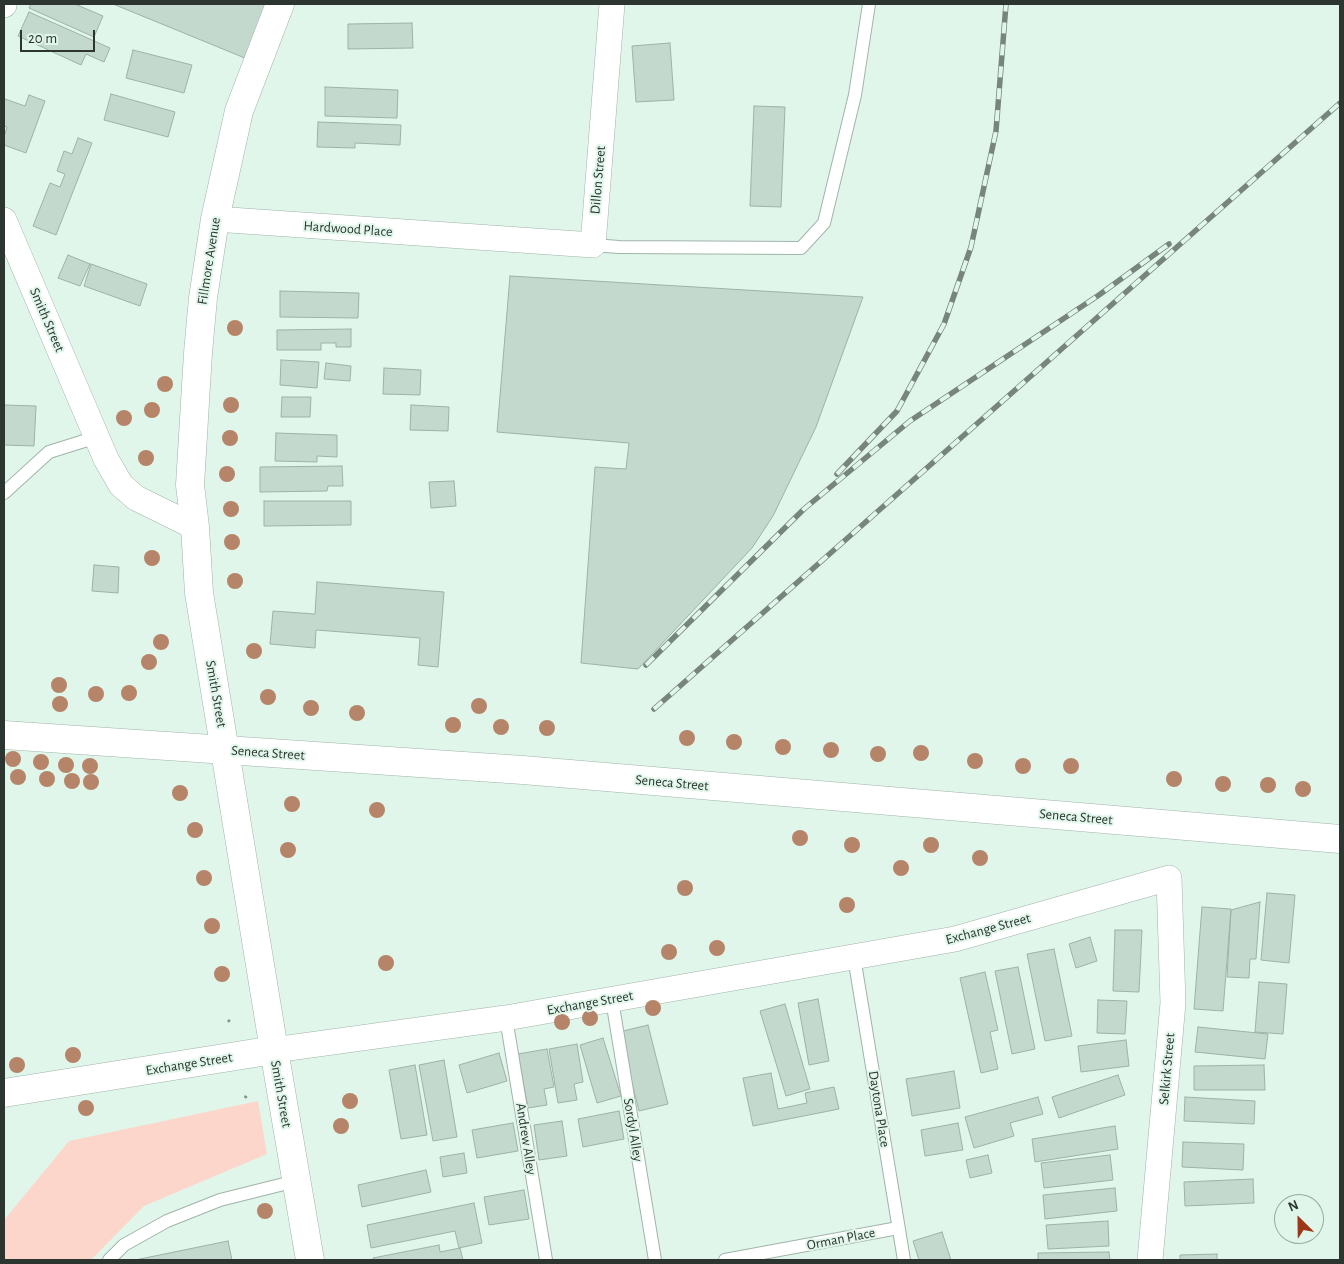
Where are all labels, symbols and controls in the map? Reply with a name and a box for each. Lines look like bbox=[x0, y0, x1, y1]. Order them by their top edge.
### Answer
scale bar bbox=[22, 20, 98, 52]
text: 20 m bbox=[28, 31, 57, 46]
street label: Dillon Street bbox=[587, 145, 609, 215]
street label: Fillmore Avenue bbox=[194, 216, 224, 306]
street label: Hardwood Place bbox=[303, 218, 393, 240]
street label: Smith Street bbox=[26, 285, 68, 355]
street label: Smith Street bbox=[202, 659, 230, 729]
street label: Seneca Street bbox=[231, 742, 305, 764]
street label: Seneca Street bbox=[635, 771, 709, 795]
street label: Seneca Street bbox=[1039, 805, 1113, 829]
street label: Exchange Street bbox=[944, 910, 1032, 948]
street label: Exchange Street bbox=[546, 987, 634, 1019]
street label: Selkirk Street bbox=[1155, 1032, 1179, 1106]
street label: Exchange Street bbox=[145, 1049, 233, 1079]
street label: Smith Street bbox=[267, 1059, 295, 1129]
street label: Daytona Place bbox=[865, 1069, 893, 1149]
street label: Sordyl Alley bbox=[620, 1097, 646, 1163]
street label: Andrew Alley bbox=[512, 1102, 540, 1176]
north arrow bbox=[1274, 1194, 1324, 1244]
text: N bbox=[1286, 1198, 1301, 1214]
street label: Orman Place bbox=[805, 1224, 877, 1254]

